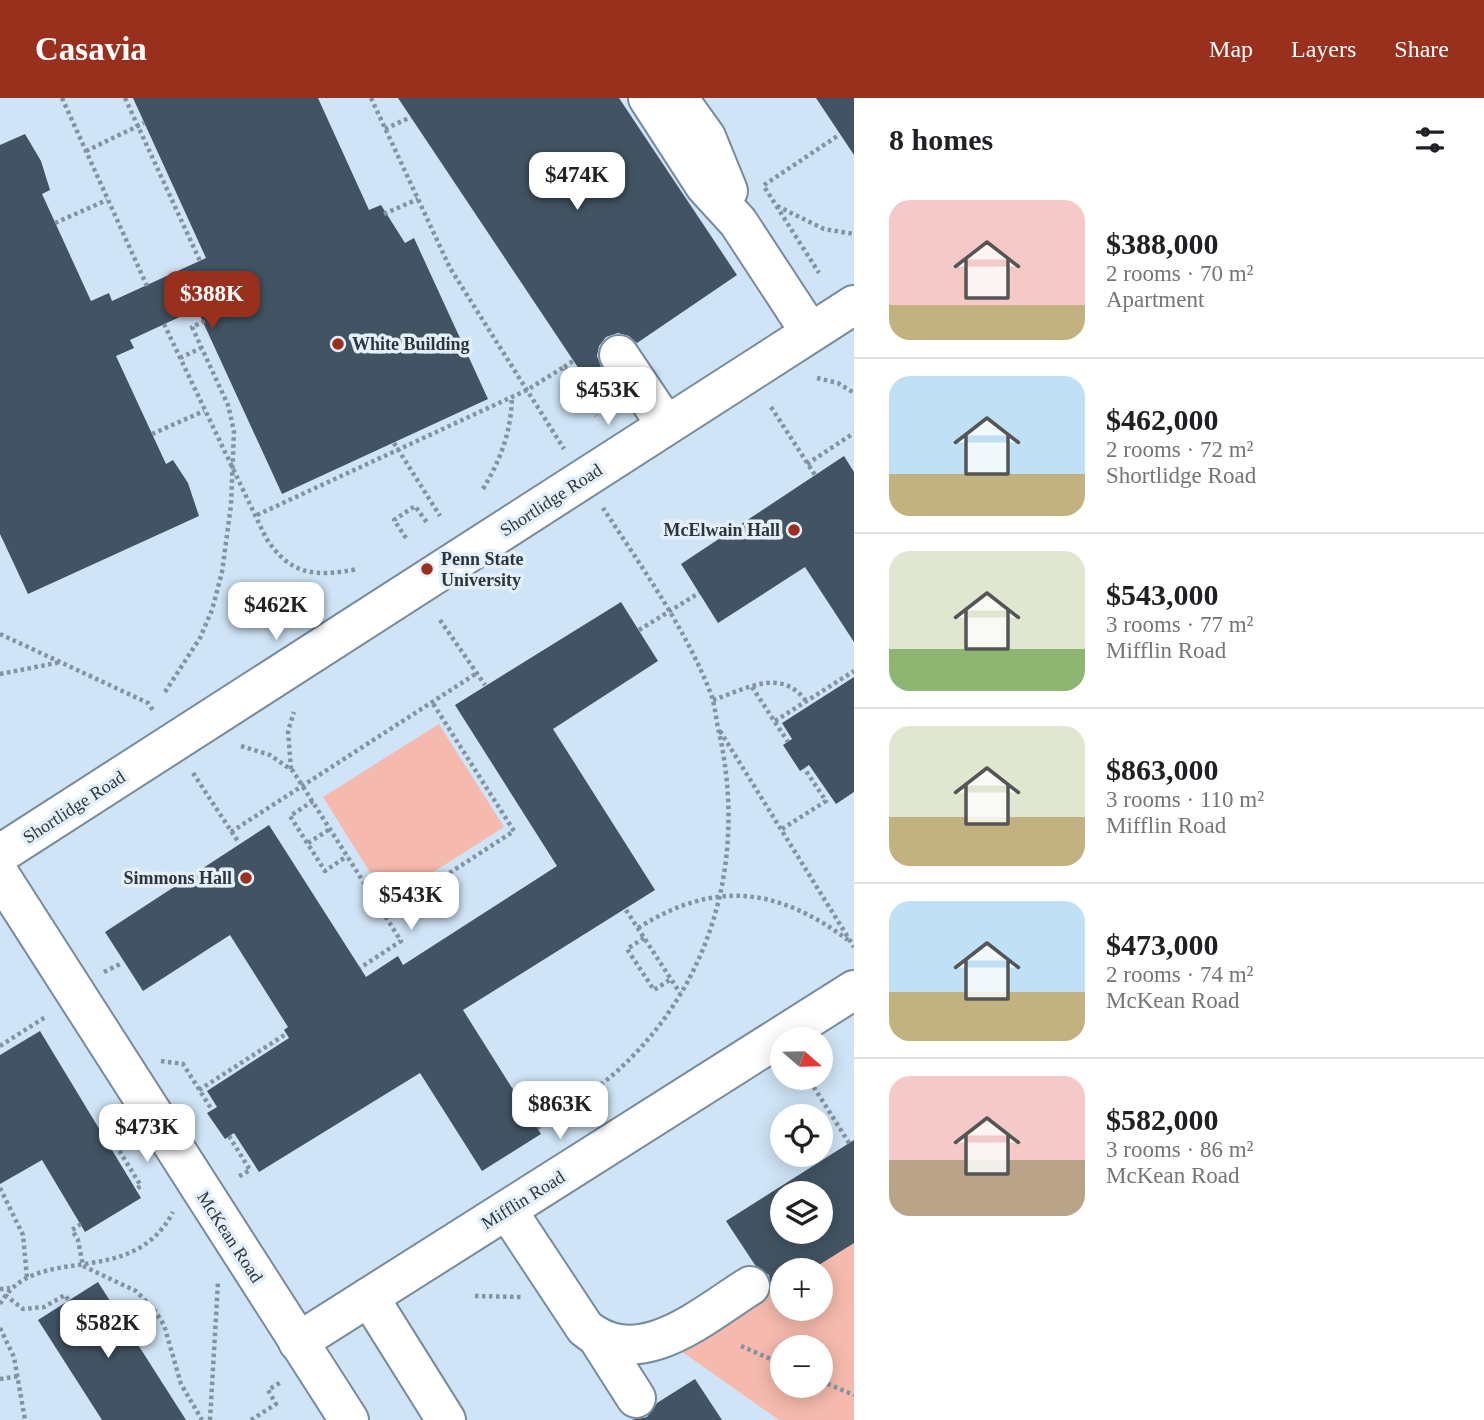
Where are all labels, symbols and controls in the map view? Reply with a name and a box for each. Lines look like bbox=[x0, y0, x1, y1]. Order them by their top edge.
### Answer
text: Casavia bbox=[35, 31, 147, 67]
text: Map bbox=[1209, 36, 1253, 62]
text: Layers bbox=[1291, 36, 1356, 62]
text: Share bbox=[1394, 36, 1449, 62]
icon: filters bbox=[1411, 121, 1449, 159]
text: 8 homes bbox=[889, 123, 993, 156]
pin: $474K bbox=[528, 152, 626, 212]
text: $474K bbox=[545, 162, 609, 187]
text: $388,000 bbox=[1106, 227, 1219, 260]
icon: home bbox=[945, 228, 1029, 312]
text: 2 rooms · 70 m² bbox=[1106, 261, 1253, 286]
pin: $388K bbox=[163, 272, 261, 331]
text: $388K bbox=[180, 281, 244, 306]
text: Apartment bbox=[1106, 287, 1204, 312]
place label: White Building bbox=[352, 334, 470, 354]
marker: White Building bbox=[330, 336, 346, 352]
pin: $453K bbox=[559, 368, 657, 427]
text: $453K bbox=[576, 377, 640, 402]
text: $462,000 bbox=[1106, 403, 1219, 436]
icon: home bbox=[945, 404, 1029, 488]
text: 2 rooms · 72 m² bbox=[1106, 437, 1253, 462]
street label: Shortlidge Road bbox=[496, 460, 606, 540]
text: Shortlidge Road bbox=[1106, 463, 1256, 488]
place label: McElwain Hall bbox=[664, 520, 780, 540]
marker: McElwain Hall bbox=[786, 522, 802, 538]
place label: Penn State University bbox=[441, 549, 524, 590]
marker: Penn State University bbox=[419, 561, 435, 577]
text: $543,000 bbox=[1106, 578, 1219, 611]
icon: home bbox=[945, 579, 1029, 663]
pin: $462K bbox=[227, 582, 325, 642]
text: $462K bbox=[244, 592, 308, 617]
text: 3 rooms · 77 m² bbox=[1106, 612, 1253, 637]
text: Mifflin Road bbox=[1106, 638, 1226, 663]
text: $863,000 bbox=[1106, 753, 1219, 786]
icon: home bbox=[945, 754, 1029, 838]
street label: Shortlidge Road bbox=[19, 767, 129, 847]
text: 3 rooms · 110 m² bbox=[1106, 787, 1264, 812]
text: Mifflin Road bbox=[1106, 813, 1226, 838]
place label: Simmons Hall bbox=[123, 868, 232, 888]
marker: Simmons Hall bbox=[238, 870, 254, 886]
pin: $543K bbox=[362, 872, 460, 932]
text: $543K bbox=[379, 882, 443, 907]
text: $473,000 bbox=[1106, 928, 1219, 961]
icon: home bbox=[945, 929, 1029, 1013]
text: 2 rooms · 74 m² bbox=[1106, 962, 1253, 987]
text: McKean Road bbox=[1106, 988, 1240, 1013]
north arrow bbox=[770, 1027, 833, 1090]
map controls bbox=[770, 1027, 833, 1398]
pin: $863K bbox=[511, 1082, 609, 1141]
text: $863K bbox=[528, 1091, 592, 1116]
text: $582,000 bbox=[1106, 1103, 1219, 1136]
pin: $473K bbox=[98, 1104, 196, 1164]
button: locate bbox=[770, 1104, 833, 1167]
icon: home bbox=[945, 1104, 1029, 1188]
text: $473K bbox=[115, 1114, 179, 1139]
text: 3 rooms · 86 m² bbox=[1106, 1137, 1253, 1162]
text: McKean Road bbox=[1106, 1163, 1240, 1188]
street label: Mifflin Road bbox=[478, 1167, 568, 1233]
button: layers bbox=[770, 1181, 833, 1244]
street label: McKean Road bbox=[193, 1188, 267, 1286]
button: + bbox=[770, 1258, 833, 1321]
pin: $582K bbox=[59, 1300, 157, 1360]
text: $582K bbox=[76, 1310, 140, 1335]
button: − bbox=[770, 1335, 833, 1398]

